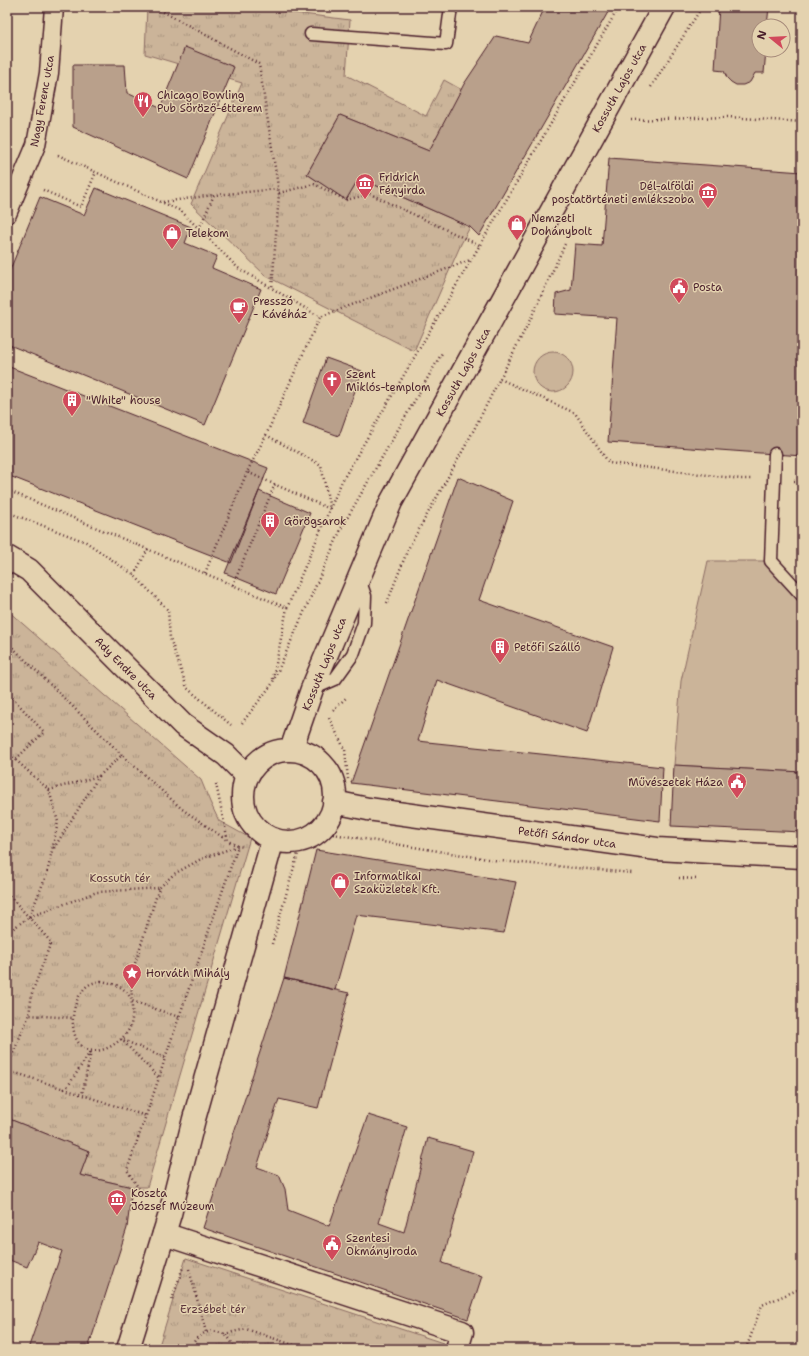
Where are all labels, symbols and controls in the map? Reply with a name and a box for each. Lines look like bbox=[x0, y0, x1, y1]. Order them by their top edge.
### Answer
north arrow bbox=[751, 18, 791, 58]
text: N bbox=[753, 28, 771, 42]
street label: Kossuth Lajos utca bbox=[589, 41, 650, 135]
street label: Nagy Ferenc utca bbox=[27, 54, 58, 148]
place label: Chicago Bowling Pub Söröző-étterem bbox=[157, 88, 263, 116]
restaurant icon: Chicago Bowling Pub Söröző-étterem bbox=[132, 90, 154, 118]
place label: Fridrich Fényirda bbox=[379, 170, 425, 198]
museum icon: Fridrich Fényirda bbox=[354, 172, 376, 200]
place label: Dél-alföldi postatörténeti emlékszoba bbox=[552, 179, 694, 207]
museum icon: Dél-alföldi postatörténeti emlékszoba bbox=[697, 181, 719, 209]
place label: Nemzeti Dohánybolt bbox=[531, 211, 593, 239]
shop icon: Nemzeti Dohánybolt bbox=[506, 213, 528, 241]
shop icon: Telekom bbox=[161, 222, 183, 250]
place label: Telekom bbox=[186, 226, 229, 241]
public building icon: Posta bbox=[668, 276, 690, 304]
place label: Posta bbox=[693, 280, 722, 295]
place label: Presszó - Kávéház bbox=[253, 294, 307, 322]
cafe icon: Presszó - Kávéház bbox=[228, 296, 250, 324]
street label: Kossuth Lajos utca bbox=[433, 325, 494, 419]
place label: Szent Miklós-templom bbox=[346, 367, 431, 395]
church icon: Szent Miklós-templom bbox=[321, 369, 343, 397]
building icon: "White" house bbox=[61, 389, 83, 417]
place label: "White" house bbox=[86, 393, 161, 408]
building icon: Görögsarok bbox=[259, 510, 281, 538]
place label: Görögsarok bbox=[284, 514, 346, 529]
street label: Kossuth Lajos utca bbox=[299, 615, 350, 713]
street label: Ady Endre utca bbox=[91, 634, 160, 703]
building icon: Petőfi Szálló bbox=[489, 636, 511, 664]
place label: Petőfi Szálló bbox=[514, 640, 581, 655]
public building icon: Művészetek Háza bbox=[726, 771, 748, 799]
place label: Művészetek Háza bbox=[628, 775, 723, 790]
street label: Petőfi Sándor utca bbox=[517, 823, 617, 852]
place label: Informatikai Szaküzletek Kft. bbox=[354, 869, 440, 897]
park label: Kossuth tér bbox=[90, 871, 150, 886]
shop icon: Informatikai Szaküzletek Kft. bbox=[329, 871, 351, 899]
place icon: Horváth Mihály bbox=[121, 962, 143, 990]
place label: Horváth Mihály bbox=[146, 966, 230, 981]
place label: Koszta József Múzeum bbox=[131, 1186, 215, 1214]
museum icon: Koszta József Múzeum bbox=[106, 1188, 128, 1216]
place label: Szentesi Okmányiroda bbox=[346, 1231, 417, 1259]
public building icon: Szentesi Okmányiroda bbox=[321, 1233, 343, 1261]
park label: Erzsébet tér bbox=[180, 1302, 246, 1317]

